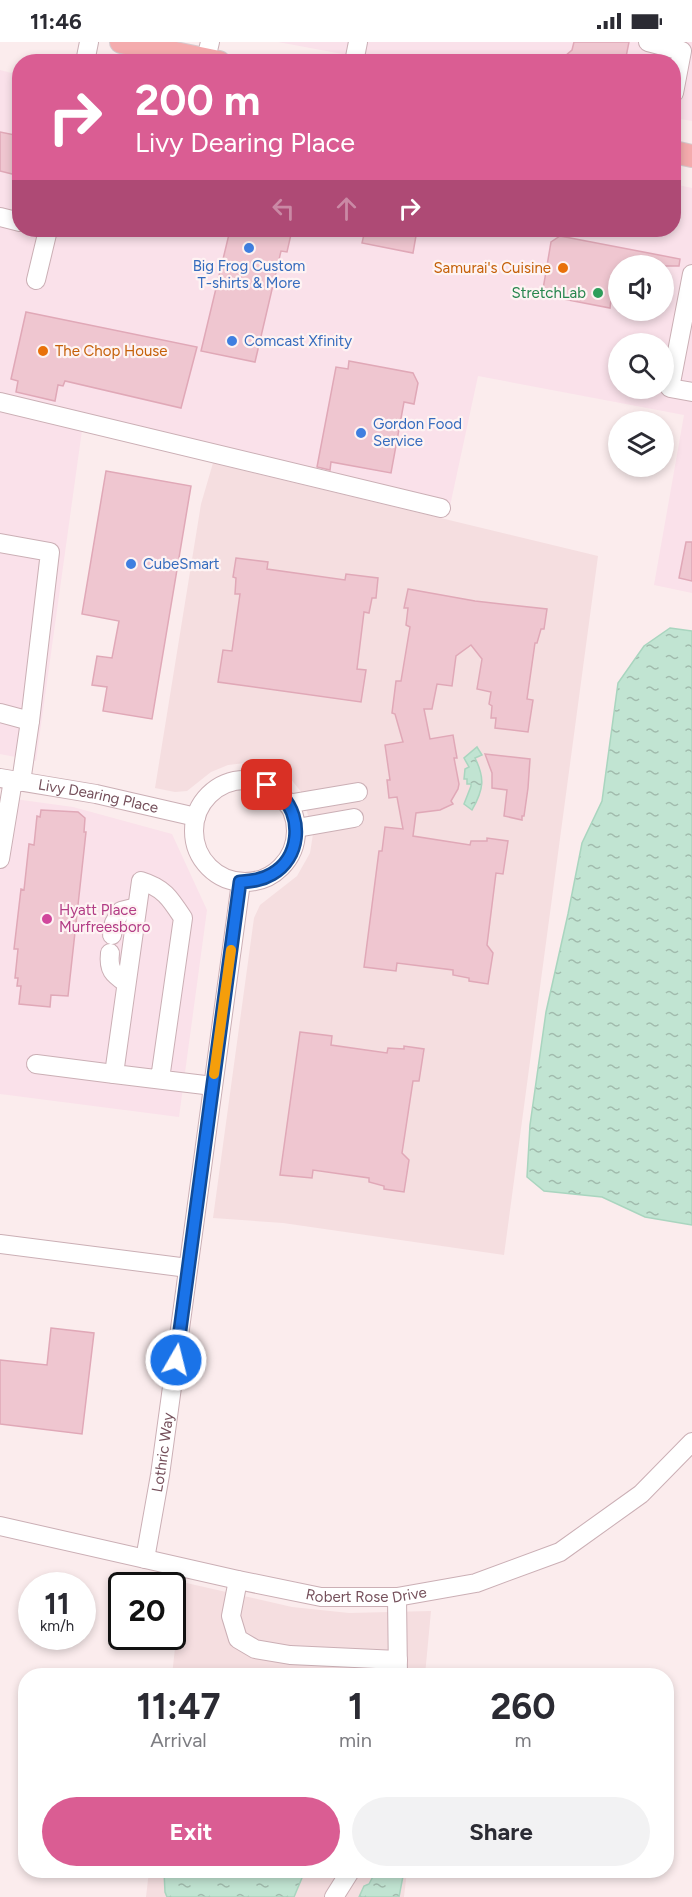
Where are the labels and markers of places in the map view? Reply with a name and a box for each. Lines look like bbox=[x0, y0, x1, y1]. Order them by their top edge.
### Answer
marker: Big Frog Custom T-shirts & More bbox=[242, 241, 256, 255]
place label: Big Frog Custom T-shirts & More bbox=[193, 257, 305, 292]
place label: Samurai's Cuisine bbox=[433, 259, 551, 277]
marker: Samurai's Cuisine bbox=[556, 261, 570, 275]
place label: StretchLab bbox=[512, 284, 586, 302]
marker: StretchLab bbox=[591, 286, 605, 300]
place label: Comcast Xfinity bbox=[244, 332, 352, 350]
marker: Comcast Xfinity bbox=[225, 334, 239, 348]
place label: The Chop House bbox=[55, 342, 168, 360]
marker: The Chop House bbox=[36, 344, 50, 358]
place label: Gordon Food Service bbox=[373, 415, 462, 450]
marker: Gordon Food Service bbox=[354, 426, 368, 440]
place label: CubeSmart bbox=[143, 555, 220, 573]
marker: CubeSmart bbox=[124, 557, 138, 571]
pin bbox=[241, 759, 292, 810]
place label: Hyatt Place Murfreesboro bbox=[59, 901, 151, 936]
marker: Hyatt Place Murfreesboro bbox=[40, 912, 54, 926]

